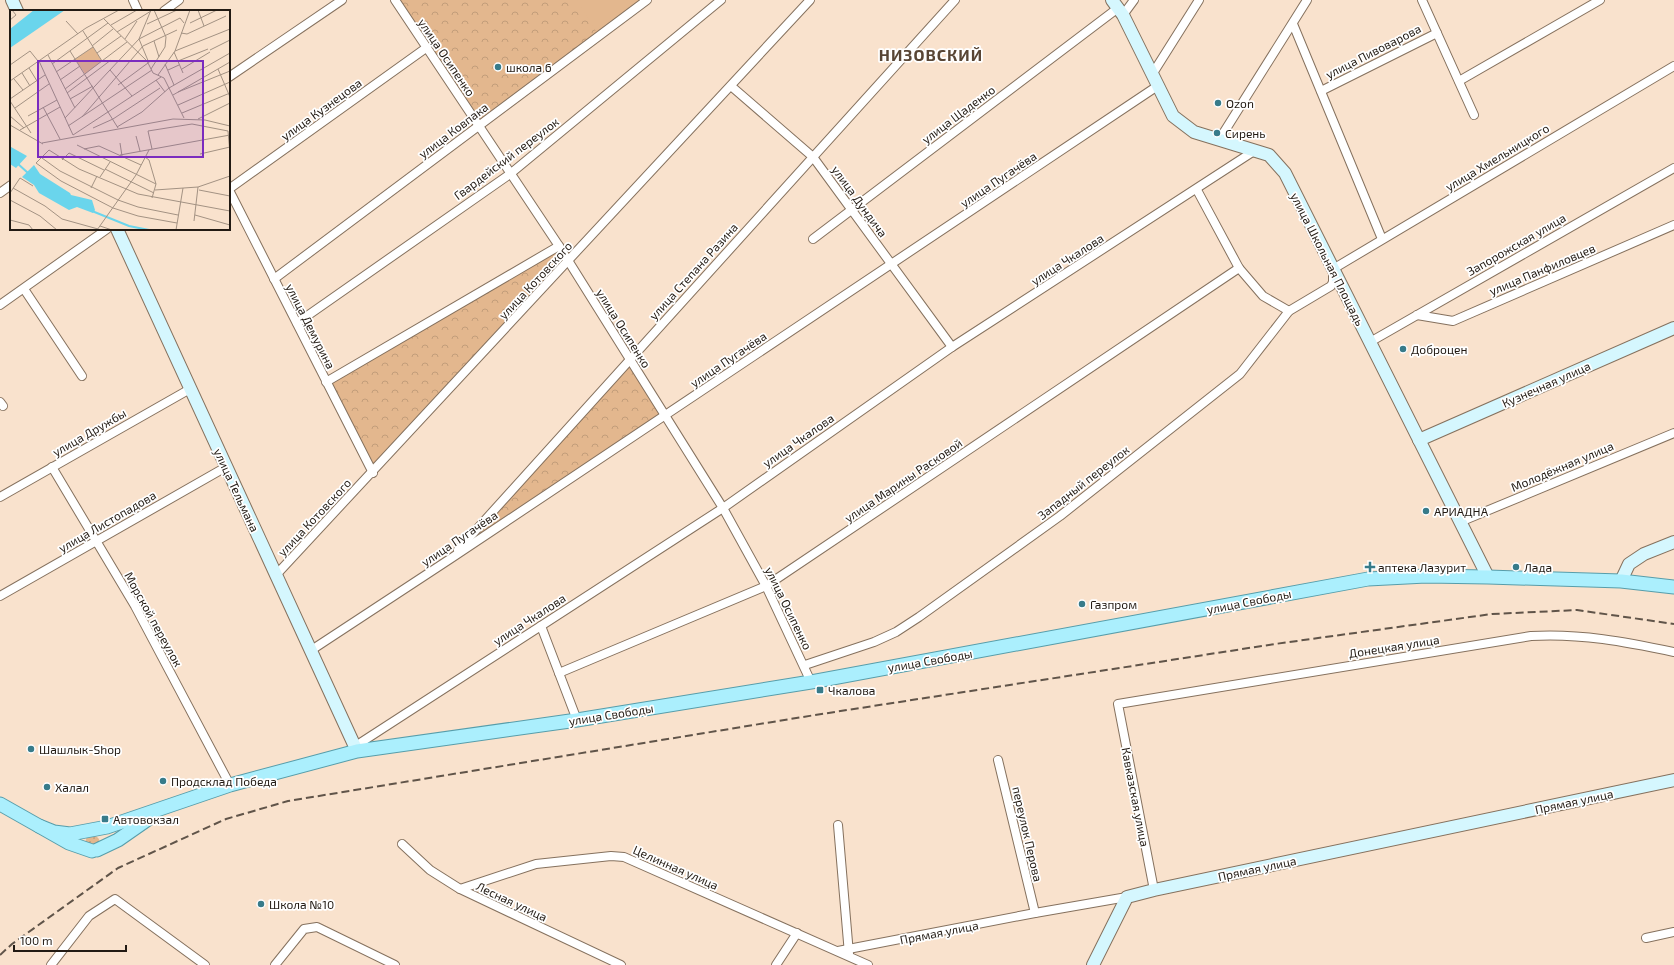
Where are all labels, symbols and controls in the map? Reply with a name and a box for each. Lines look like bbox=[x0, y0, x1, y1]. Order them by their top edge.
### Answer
inset map bbox=[10, 10, 230, 230]
street label: улица Осипенко bbox=[415, 15, 478, 99]
street label: улица Пивоварова bbox=[1323, 21, 1423, 82]
district label: НИЗОВСКИЙ bbox=[879, 45, 983, 64]
place label: школа 6 bbox=[506, 60, 552, 74]
marker: школа 6 bbox=[493, 62, 503, 72]
street label: улица Кузнецова bbox=[278, 75, 365, 144]
street label: улица Щаденко bbox=[919, 82, 998, 147]
place label: Ozon bbox=[1226, 96, 1254, 110]
marker: Ozon bbox=[1213, 98, 1223, 108]
street label: улица Ковпака bbox=[415, 99, 491, 161]
street label: Гвардейский переулок bbox=[451, 114, 562, 203]
street label: улица Хмельницкого bbox=[1443, 120, 1552, 194]
place label: Сирень bbox=[1225, 126, 1266, 140]
marker: Сирень bbox=[1212, 128, 1222, 138]
street label: улица Пугачёва bbox=[957, 148, 1039, 210]
street label: улица Дундича bbox=[829, 163, 891, 240]
street label: улица Школьная Площадь bbox=[1287, 190, 1368, 328]
street label: Запорожская улица bbox=[1464, 210, 1568, 279]
street label: улица Степана Разина bbox=[646, 220, 741, 323]
street label: улица Чкалова bbox=[1028, 230, 1106, 288]
street label: улица Котовского bbox=[496, 238, 575, 322]
street label: улица Панфиловцев bbox=[1487, 240, 1598, 299]
street label: улица Демурина bbox=[283, 281, 339, 372]
street label: улица Осипенко bbox=[593, 286, 654, 371]
street label: улица Пугачёва bbox=[687, 328, 769, 390]
place label: Доброцен bbox=[1411, 342, 1467, 356]
marker: Доброцен bbox=[1398, 344, 1408, 354]
street label: Кузнечная улица bbox=[1500, 358, 1593, 411]
street label: улица Дружбы bbox=[50, 405, 129, 460]
street label: улица Чкалова bbox=[760, 410, 837, 471]
street label: улица Марины Расковой bbox=[841, 435, 965, 526]
street label: Молодёжная улица bbox=[1509, 438, 1616, 495]
street label: Западный переулок bbox=[1035, 442, 1132, 523]
street label: улица Тельмана bbox=[211, 446, 262, 534]
street label: улица Котовского bbox=[275, 475, 354, 559]
street label: улица Листопадова bbox=[56, 487, 159, 555]
place label: АРИАДНА bbox=[1434, 504, 1489, 518]
marker: АРИАДНА bbox=[1421, 506, 1431, 516]
street label: улица Пугачёва bbox=[418, 507, 500, 569]
place label: аптека Лазурит bbox=[1378, 560, 1466, 575]
place label: Лада bbox=[1524, 560, 1552, 574]
marker: аптека Лазурит bbox=[1365, 562, 1375, 572]
marker: Лада bbox=[1511, 562, 1521, 572]
street label: улица Осипенко bbox=[762, 564, 815, 652]
street label: Морской переулок bbox=[121, 569, 186, 670]
street label: улица Свободы bbox=[1206, 586, 1293, 617]
street label: улица Чкалова bbox=[490, 590, 568, 648]
place label: Газпром bbox=[1090, 597, 1137, 611]
marker: Газпром bbox=[1077, 599, 1087, 609]
street label: Донецкая улица bbox=[1348, 632, 1440, 661]
street label: улица Свободы bbox=[887, 646, 974, 675]
place label: Чкалова bbox=[828, 683, 875, 697]
marker: Чкалова bbox=[815, 685, 825, 695]
street label: улица Свободы bbox=[568, 700, 655, 729]
place label: Шашлык-Shop bbox=[39, 742, 121, 756]
marker: Шашлык-Shop bbox=[26, 744, 36, 754]
street label: Кавказская улица bbox=[1118, 746, 1153, 848]
place label: Продсклад Победа bbox=[171, 774, 277, 788]
marker: Продсклад Победа bbox=[158, 776, 168, 786]
place label: Халал bbox=[55, 780, 89, 794]
marker: Халал bbox=[42, 782, 52, 792]
street label: переулок Перова bbox=[1009, 785, 1046, 883]
street label: Прямая улица bbox=[1533, 786, 1615, 817]
place label: Автовокзал bbox=[113, 812, 179, 826]
marker: Автовокзал bbox=[100, 814, 110, 824]
street label: Целинная улица bbox=[631, 842, 721, 893]
street label: Прямая улица bbox=[1216, 853, 1298, 884]
street label: Лесная улица bbox=[474, 878, 550, 924]
place label: Школа №10 bbox=[269, 897, 334, 911]
marker: Школа №10 bbox=[256, 899, 266, 909]
street label: Прямая улица bbox=[898, 918, 980, 947]
scale bar bbox=[14, 927, 126, 953]
text: 100 m bbox=[20, 933, 52, 947]

